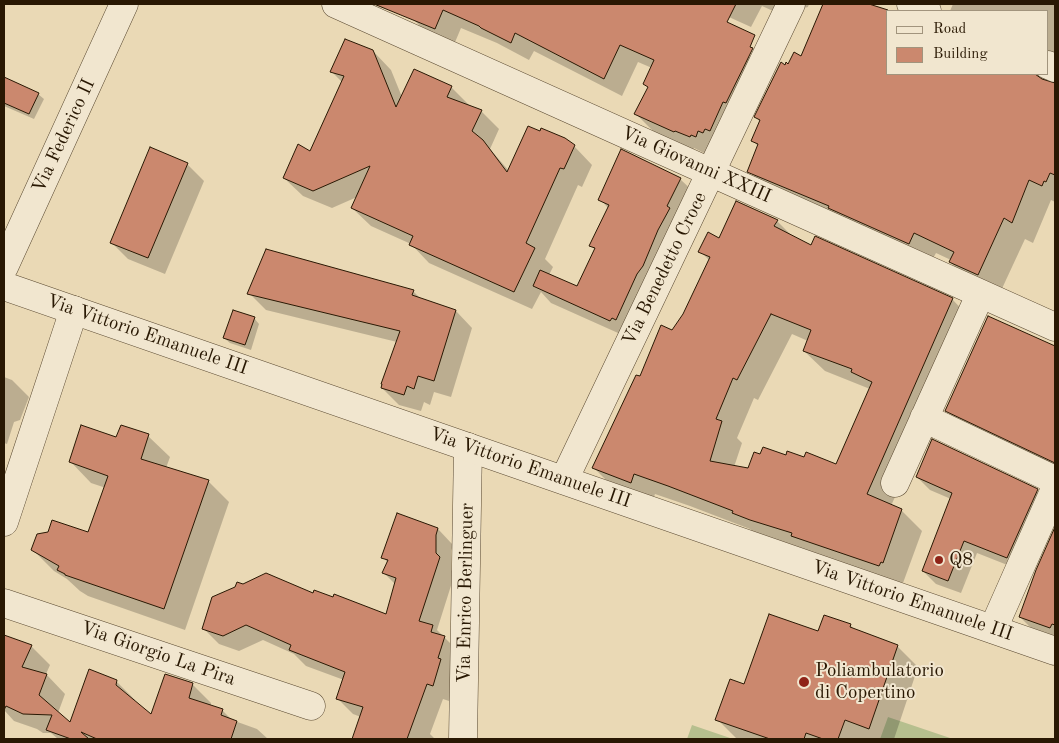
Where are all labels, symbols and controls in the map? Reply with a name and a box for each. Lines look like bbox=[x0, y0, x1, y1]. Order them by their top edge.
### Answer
legend bbox=[886, 10, 1049, 75]
text: Road bbox=[933, 22, 966, 37]
text: Building bbox=[933, 47, 988, 62]
street label: Via Federico II bbox=[28, 75, 100, 197]
street label: Via Giovanni XXIII bbox=[617, 122, 775, 208]
street label: Via Benedetto Croce bbox=[618, 188, 712, 350]
street label: Via Vittorio Emanuele III bbox=[43, 290, 251, 380]
street label: Via Vittorio Emanuele III bbox=[426, 423, 634, 513]
street label: Via Enrico Berlinguer bbox=[453, 503, 479, 683]
place label: Q8 bbox=[949, 549, 973, 571]
marker: Q8 bbox=[933, 554, 945, 566]
street label: Via Vittorio Emanuele III bbox=[808, 556, 1016, 646]
street label: Via Giorgio La Pira bbox=[77, 617, 239, 691]
place label: Poliambulatorio di Copertino bbox=[815, 660, 944, 704]
marker: Poliambulatorio di Copertino bbox=[797, 675, 811, 689]

